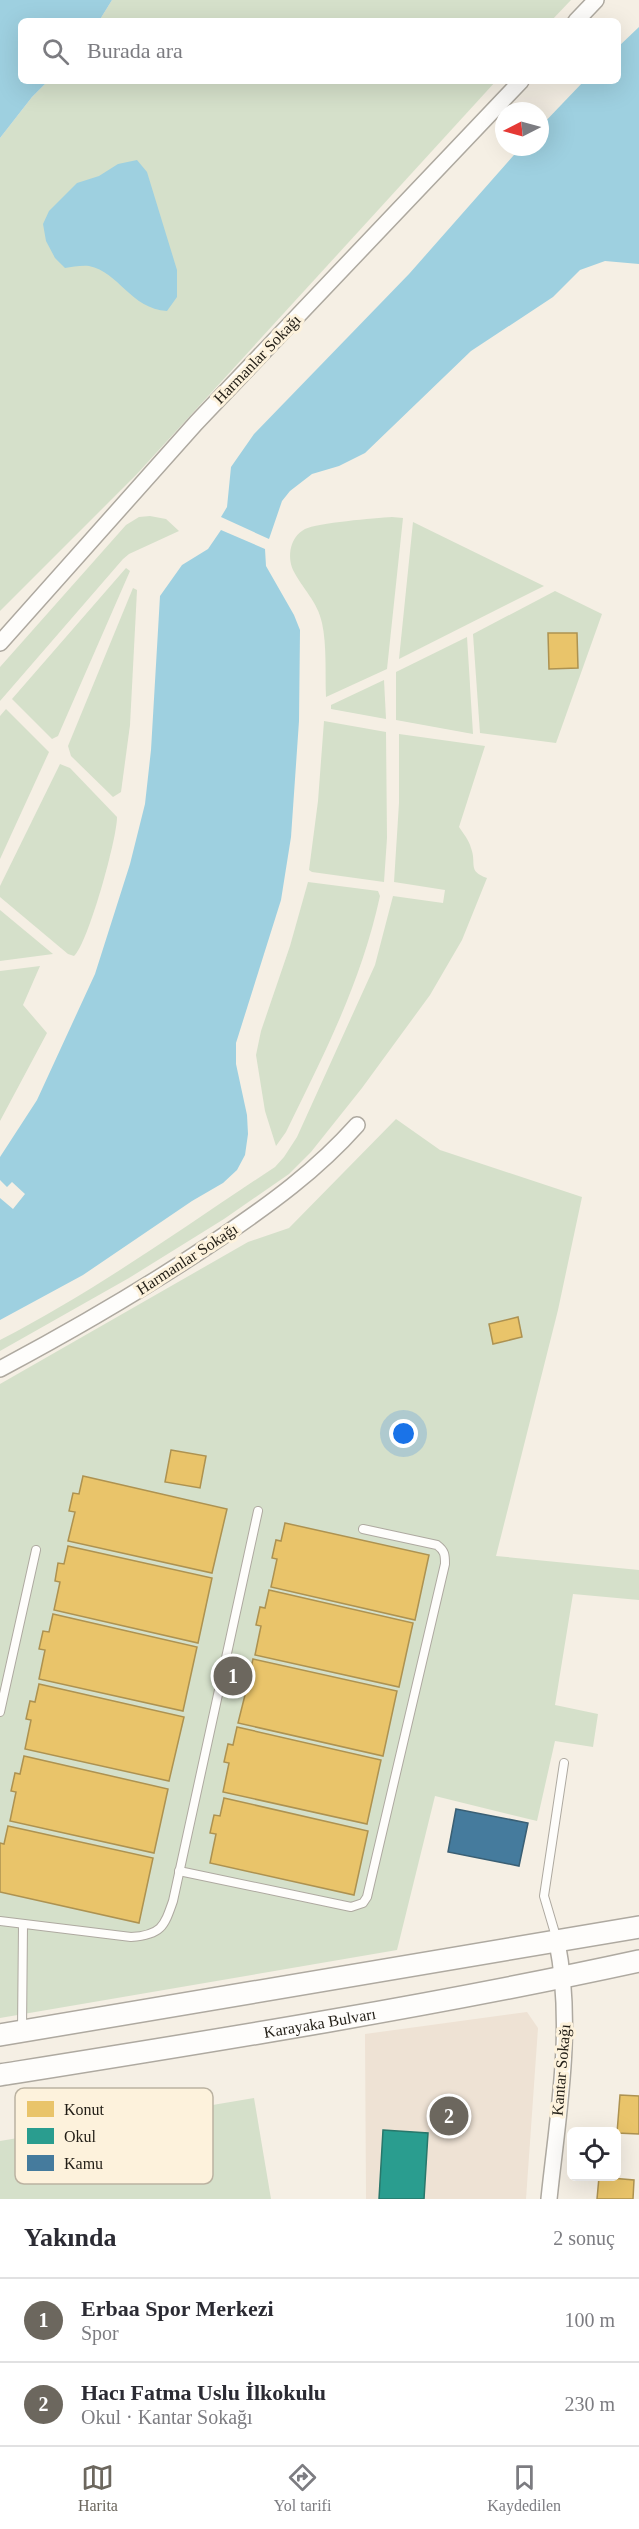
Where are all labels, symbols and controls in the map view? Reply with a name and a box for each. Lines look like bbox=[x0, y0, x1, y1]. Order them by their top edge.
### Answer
search box bbox=[18, 18, 621, 84]
icon: search bbox=[39, 35, 72, 68]
text: Burada ara bbox=[87, 38, 183, 63]
north arrow bbox=[495, 102, 549, 156]
street label: Harmanlar Sokağı bbox=[210, 311, 305, 408]
street label: Harmanlar Sokağı bbox=[133, 1220, 242, 1299]
your location bbox=[389, 1419, 418, 1448]
pin: 1 bbox=[214, 1654, 252, 1698]
street label: Karayaka Bulvarı bbox=[262, 2004, 378, 2041]
street label: Kantar Sokağı bbox=[549, 2023, 575, 2117]
legend bbox=[15, 2088, 213, 2184]
pin: 2 bbox=[430, 2094, 468, 2138]
text: Konut bbox=[64, 2101, 105, 2118]
map controls bbox=[567, 2127, 621, 2181]
button: locate bbox=[567, 2127, 621, 2181]
text: Okul bbox=[64, 2128, 97, 2145]
text: Kamu bbox=[64, 2155, 103, 2172]
text: Yakında bbox=[24, 2223, 117, 2252]
text: 2 sonuç bbox=[553, 2227, 615, 2249]
text: Erbaa Spor Merkezi bbox=[81, 2296, 274, 2321]
text: 1 bbox=[39, 2309, 49, 2331]
text: 100 m bbox=[564, 2309, 615, 2331]
text: Spor bbox=[81, 2322, 119, 2344]
text: Hacı Fatma Uslu İlkokulu bbox=[81, 2380, 326, 2405]
text: 2 bbox=[39, 2393, 49, 2415]
text: 230 m bbox=[564, 2393, 615, 2415]
text: Okul · Kantar Sokağı bbox=[81, 2406, 253, 2428]
tab: Harita bbox=[78, 2461, 118, 2515]
tab: Yol tarifi bbox=[274, 2461, 331, 2515]
tab: Kaydedilen bbox=[487, 2461, 561, 2515]

